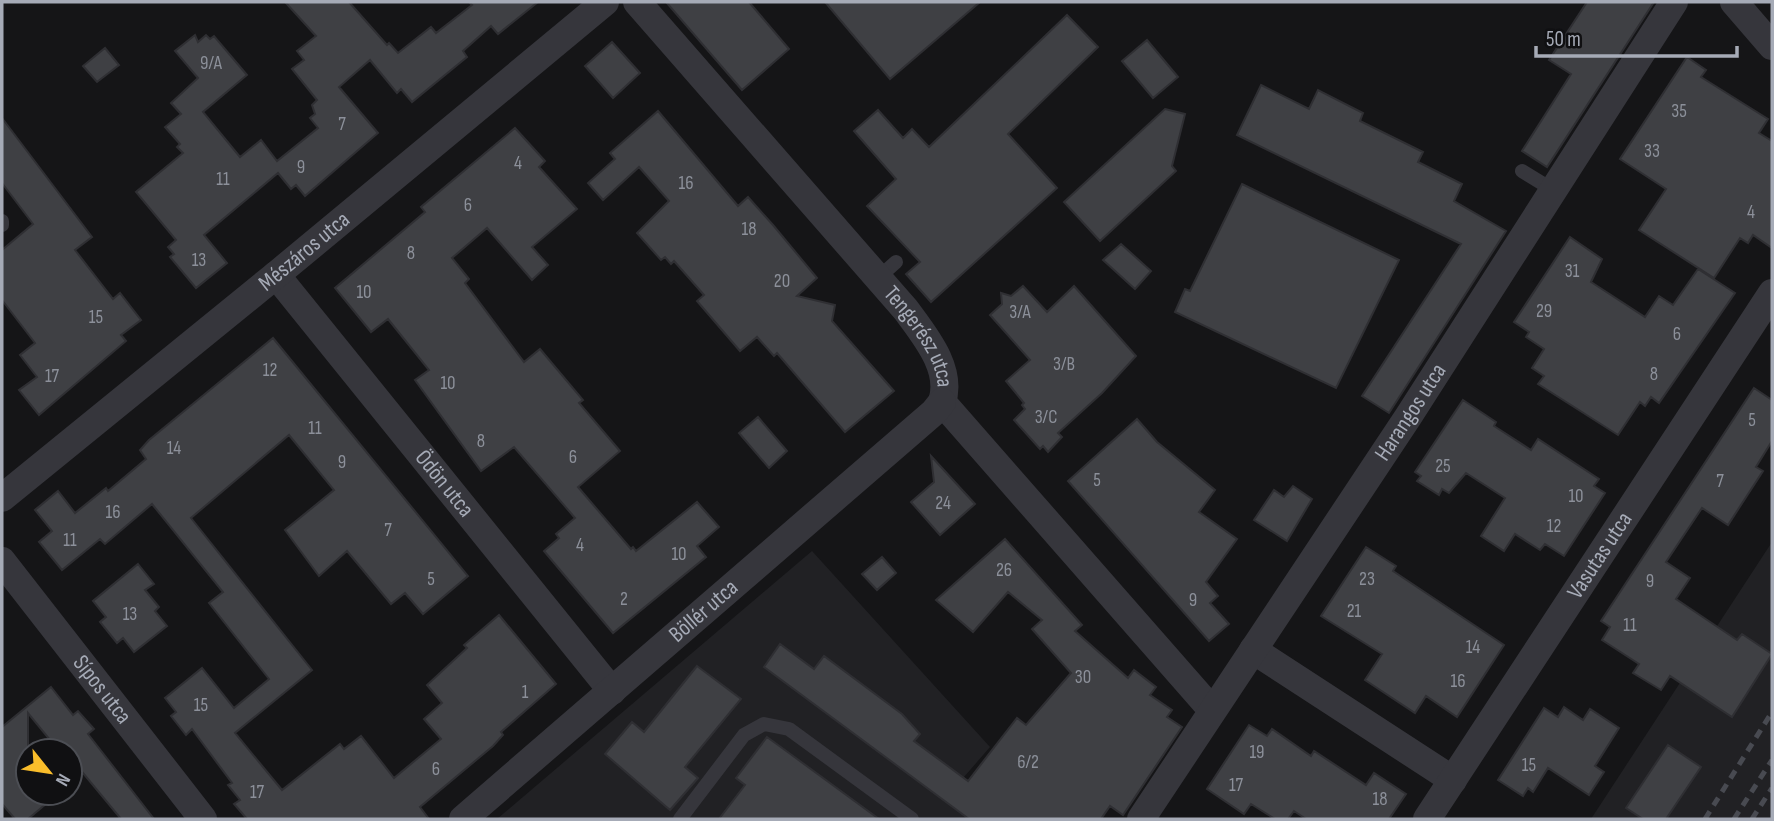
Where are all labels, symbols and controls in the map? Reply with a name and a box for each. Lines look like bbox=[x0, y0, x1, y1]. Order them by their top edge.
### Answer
scale bar bbox=[1536, 14, 1737, 58]
text: 50 m bbox=[1546, 27, 1581, 52]
house number: 9/A bbox=[200, 52, 223, 75]
house number: 35 bbox=[1671, 100, 1687, 123]
house number: 7 bbox=[338, 113, 346, 136]
house number: 33 bbox=[1644, 140, 1660, 163]
house number: 4 bbox=[514, 152, 522, 175]
house number: 9 bbox=[297, 156, 305, 179]
house number: 11 bbox=[216, 168, 230, 191]
house number: 16 bbox=[679, 172, 693, 195]
house number: 6 bbox=[464, 194, 472, 217]
house number: 4 bbox=[1747, 201, 1755, 224]
street label: Mészáros utca bbox=[253, 206, 356, 297]
house number: 18 bbox=[742, 218, 756, 241]
house number: 8 bbox=[407, 242, 415, 265]
house number: 13 bbox=[192, 249, 206, 272]
house number: 31 bbox=[1565, 260, 1580, 283]
house number: 20 bbox=[774, 270, 790, 293]
street label: Tengerész utca bbox=[877, 280, 959, 388]
house number: 10 bbox=[356, 281, 372, 304]
house number: 29 bbox=[1536, 300, 1552, 323]
house number: 3/A bbox=[1009, 301, 1032, 324]
house number: 15 bbox=[89, 306, 103, 329]
house number: 6 bbox=[1673, 323, 1681, 346]
house number: 3/B bbox=[1053, 353, 1075, 376]
street label: Harangos utca bbox=[1369, 358, 1452, 466]
house number: 12 bbox=[263, 359, 277, 382]
house number: 8 bbox=[1650, 363, 1658, 386]
house number: 17 bbox=[45, 365, 60, 388]
house number: 10 bbox=[440, 372, 456, 395]
house number: 3/C bbox=[1035, 406, 1057, 429]
house number: 5 bbox=[1748, 409, 1756, 432]
house number: 11 bbox=[308, 417, 322, 440]
house number: 8 bbox=[477, 430, 485, 453]
house number: 14 bbox=[167, 437, 181, 460]
street label: Ödön utca bbox=[409, 444, 480, 523]
house number: 6 bbox=[569, 446, 577, 469]
house number: 9 bbox=[338, 451, 346, 474]
house number: 25 bbox=[1435, 455, 1451, 478]
house number: 5 bbox=[1093, 469, 1101, 492]
house number: 7 bbox=[1716, 470, 1724, 493]
house number: 10 bbox=[1568, 485, 1584, 508]
house number: 24 bbox=[935, 492, 951, 515]
house number: 16 bbox=[106, 501, 120, 524]
street label: Vasutas utca bbox=[1561, 507, 1638, 604]
house number: 12 bbox=[1547, 515, 1561, 538]
house number: 7 bbox=[384, 519, 392, 542]
house number: 11 bbox=[63, 529, 77, 552]
house number: 4 bbox=[576, 534, 584, 557]
house number: 10 bbox=[671, 543, 687, 566]
house number: 26 bbox=[996, 559, 1012, 582]
house number: 5 bbox=[427, 568, 435, 591]
house number: 23 bbox=[1359, 568, 1375, 591]
house number: 9 bbox=[1646, 570, 1654, 593]
street label: Böllér utca bbox=[663, 574, 744, 649]
house number: 2 bbox=[620, 588, 628, 611]
house number: 9 bbox=[1189, 589, 1197, 612]
house number: 21 bbox=[1347, 600, 1362, 623]
house number: 13 bbox=[123, 603, 137, 626]
house number: 11 bbox=[1623, 614, 1637, 637]
house number: 14 bbox=[1466, 636, 1480, 659]
street label: Sípos utca bbox=[67, 650, 138, 730]
house number: 30 bbox=[1075, 666, 1091, 689]
house number: 16 bbox=[1451, 670, 1465, 693]
house number: 1 bbox=[522, 681, 529, 704]
house number: 15 bbox=[194, 694, 208, 717]
north arrow bbox=[14, 737, 84, 807]
house number: 19 bbox=[1249, 741, 1265, 764]
house number: 6/2 bbox=[1017, 751, 1039, 774]
house number: 15 bbox=[1522, 754, 1536, 777]
house number: 6 bbox=[432, 758, 440, 781]
text: N bbox=[50, 770, 75, 790]
house number: 17 bbox=[1229, 774, 1244, 797]
house number: 17 bbox=[250, 781, 265, 804]
house number: 18 bbox=[1373, 788, 1387, 811]

